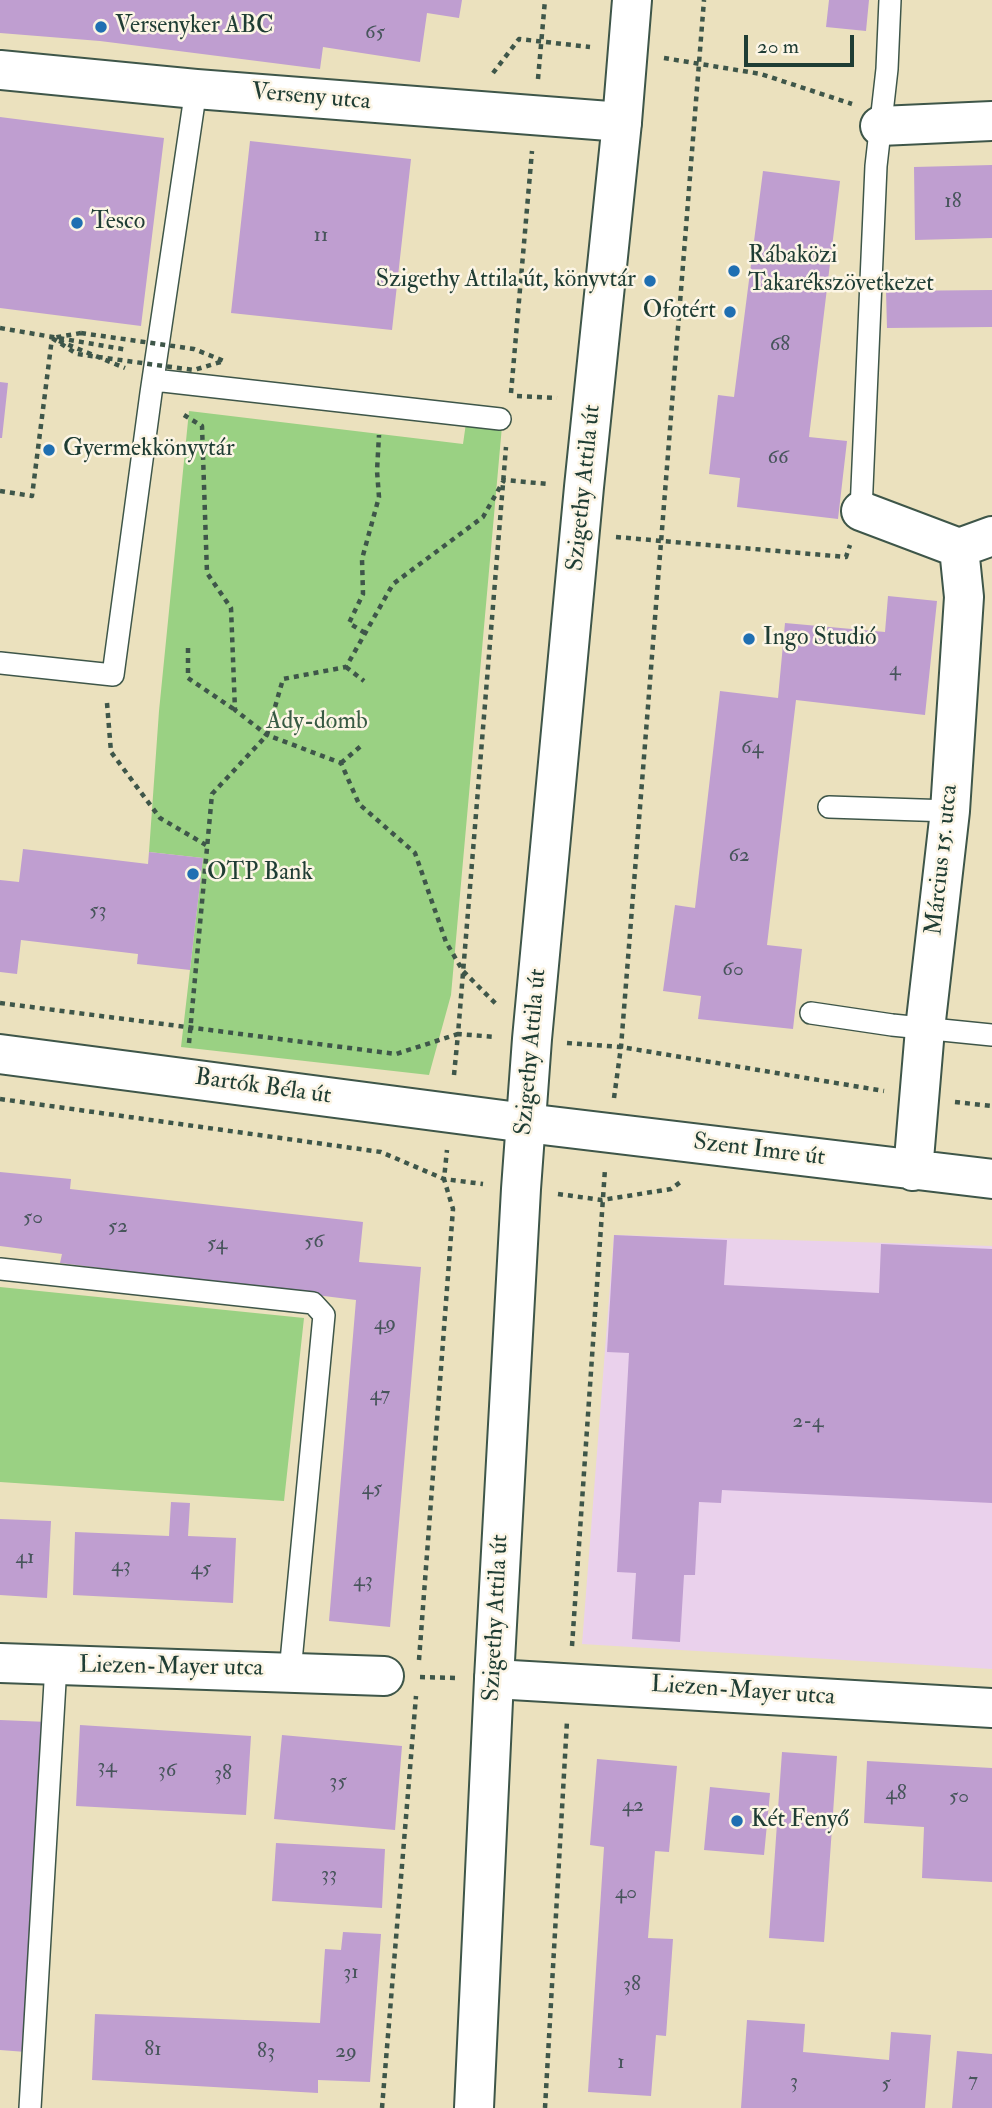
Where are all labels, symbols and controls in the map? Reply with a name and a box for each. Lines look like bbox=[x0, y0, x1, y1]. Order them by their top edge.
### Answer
place label: Versenyker ABC bbox=[115, 13, 274, 41]
marker: Versenyker ABC bbox=[93, 19, 109, 35]
house number: 65 bbox=[365, 20, 385, 46]
scale bar bbox=[747, 21, 857, 65]
text: 20 m bbox=[757, 33, 799, 60]
street label: Verseny utca bbox=[250, 78, 372, 118]
house number: 18 bbox=[944, 189, 962, 215]
place label: Tesco bbox=[91, 209, 145, 237]
marker: Tesco bbox=[69, 215, 85, 231]
house number: 11 bbox=[314, 223, 328, 249]
place label: Rábaközi Takarékszövetkezet bbox=[748, 243, 934, 299]
marker: Rábaközi Takarékszövetkezet bbox=[726, 263, 742, 279]
place label: Szigethy Attila út, könyvtár bbox=[376, 267, 636, 295]
marker: Szigethy Attila út, könyvtár bbox=[642, 273, 658, 289]
place label: Ofotért bbox=[643, 298, 716, 326]
marker: Ofotért bbox=[722, 304, 738, 320]
house number: 68 bbox=[770, 332, 790, 358]
street label: Szigethy Attila út bbox=[562, 403, 608, 573]
place label: Gyermekkönyvtár bbox=[63, 436, 235, 464]
marker: Gyermekkönyvtár bbox=[41, 442, 57, 458]
house number: 66 bbox=[767, 445, 789, 471]
place label: Ingo Studió bbox=[763, 625, 877, 653]
marker: Ingo Studió bbox=[741, 631, 757, 647]
house number: 4 bbox=[889, 657, 901, 683]
park label: Ady-domb bbox=[266, 709, 368, 737]
house number: 64 bbox=[741, 735, 763, 761]
street label: Március 15. utca bbox=[921, 783, 965, 937]
house number: 62 bbox=[728, 843, 750, 869]
place label: OTP Bank bbox=[207, 860, 313, 888]
marker: OTP Bank bbox=[185, 866, 201, 882]
house number: 53 bbox=[89, 898, 107, 924]
house number: 60 bbox=[722, 957, 744, 983]
street label: Szigethy Attila út bbox=[510, 967, 554, 1137]
street label: Bartók Béla út bbox=[193, 1064, 333, 1112]
street label: Szent Imre út bbox=[692, 1129, 826, 1173]
house number: 50 bbox=[23, 1205, 43, 1231]
house number: 52 bbox=[108, 1214, 128, 1240]
house number: 56 bbox=[304, 1229, 324, 1255]
house number: 54 bbox=[207, 1231, 227, 1257]
house number: 49 bbox=[374, 1311, 396, 1337]
house number: 47 bbox=[370, 1382, 390, 1408]
house number: 2-4 bbox=[793, 1409, 823, 1435]
house number: 45 bbox=[362, 1476, 382, 1502]
street label: Szigethy Attila út bbox=[478, 1534, 516, 1702]
house number: 41 bbox=[16, 1545, 34, 1571]
house number: 43 bbox=[111, 1553, 131, 1579]
house number: 45 bbox=[191, 1556, 211, 1582]
house number: 43 bbox=[353, 1568, 373, 1594]
street label: Liezen-Mayer utca bbox=[78, 1652, 264, 1684]
street label: Liezen-Mayer utca bbox=[650, 1671, 836, 1713]
house number: 34 bbox=[97, 1754, 117, 1780]
house number: 36 bbox=[158, 1758, 176, 1784]
house number: 38 bbox=[214, 1761, 232, 1787]
house number: 35 bbox=[329, 1769, 347, 1795]
house number: 48 bbox=[885, 1781, 907, 1807]
house number: 50 bbox=[949, 1784, 969, 1810]
house number: 42 bbox=[622, 1793, 644, 1819]
place label: Két Fenyő bbox=[751, 1807, 849, 1835]
marker: Két Fenyő bbox=[729, 1813, 745, 1829]
house number: 33 bbox=[321, 1862, 337, 1888]
house number: 40 bbox=[615, 1880, 637, 1906]
house number: 31 bbox=[343, 1960, 359, 1986]
house number: 38 bbox=[623, 1972, 641, 1998]
house number: 81 bbox=[144, 2037, 162, 2063]
house number: 83 bbox=[257, 2039, 275, 2065]
house number: 29 bbox=[335, 2039, 357, 2065]
house number: 1 bbox=[617, 2050, 625, 2076]
house number: 7 bbox=[968, 2068, 978, 2094]
house number: 3 bbox=[790, 2069, 798, 2095]
house number: 5 bbox=[881, 2071, 891, 2097]

